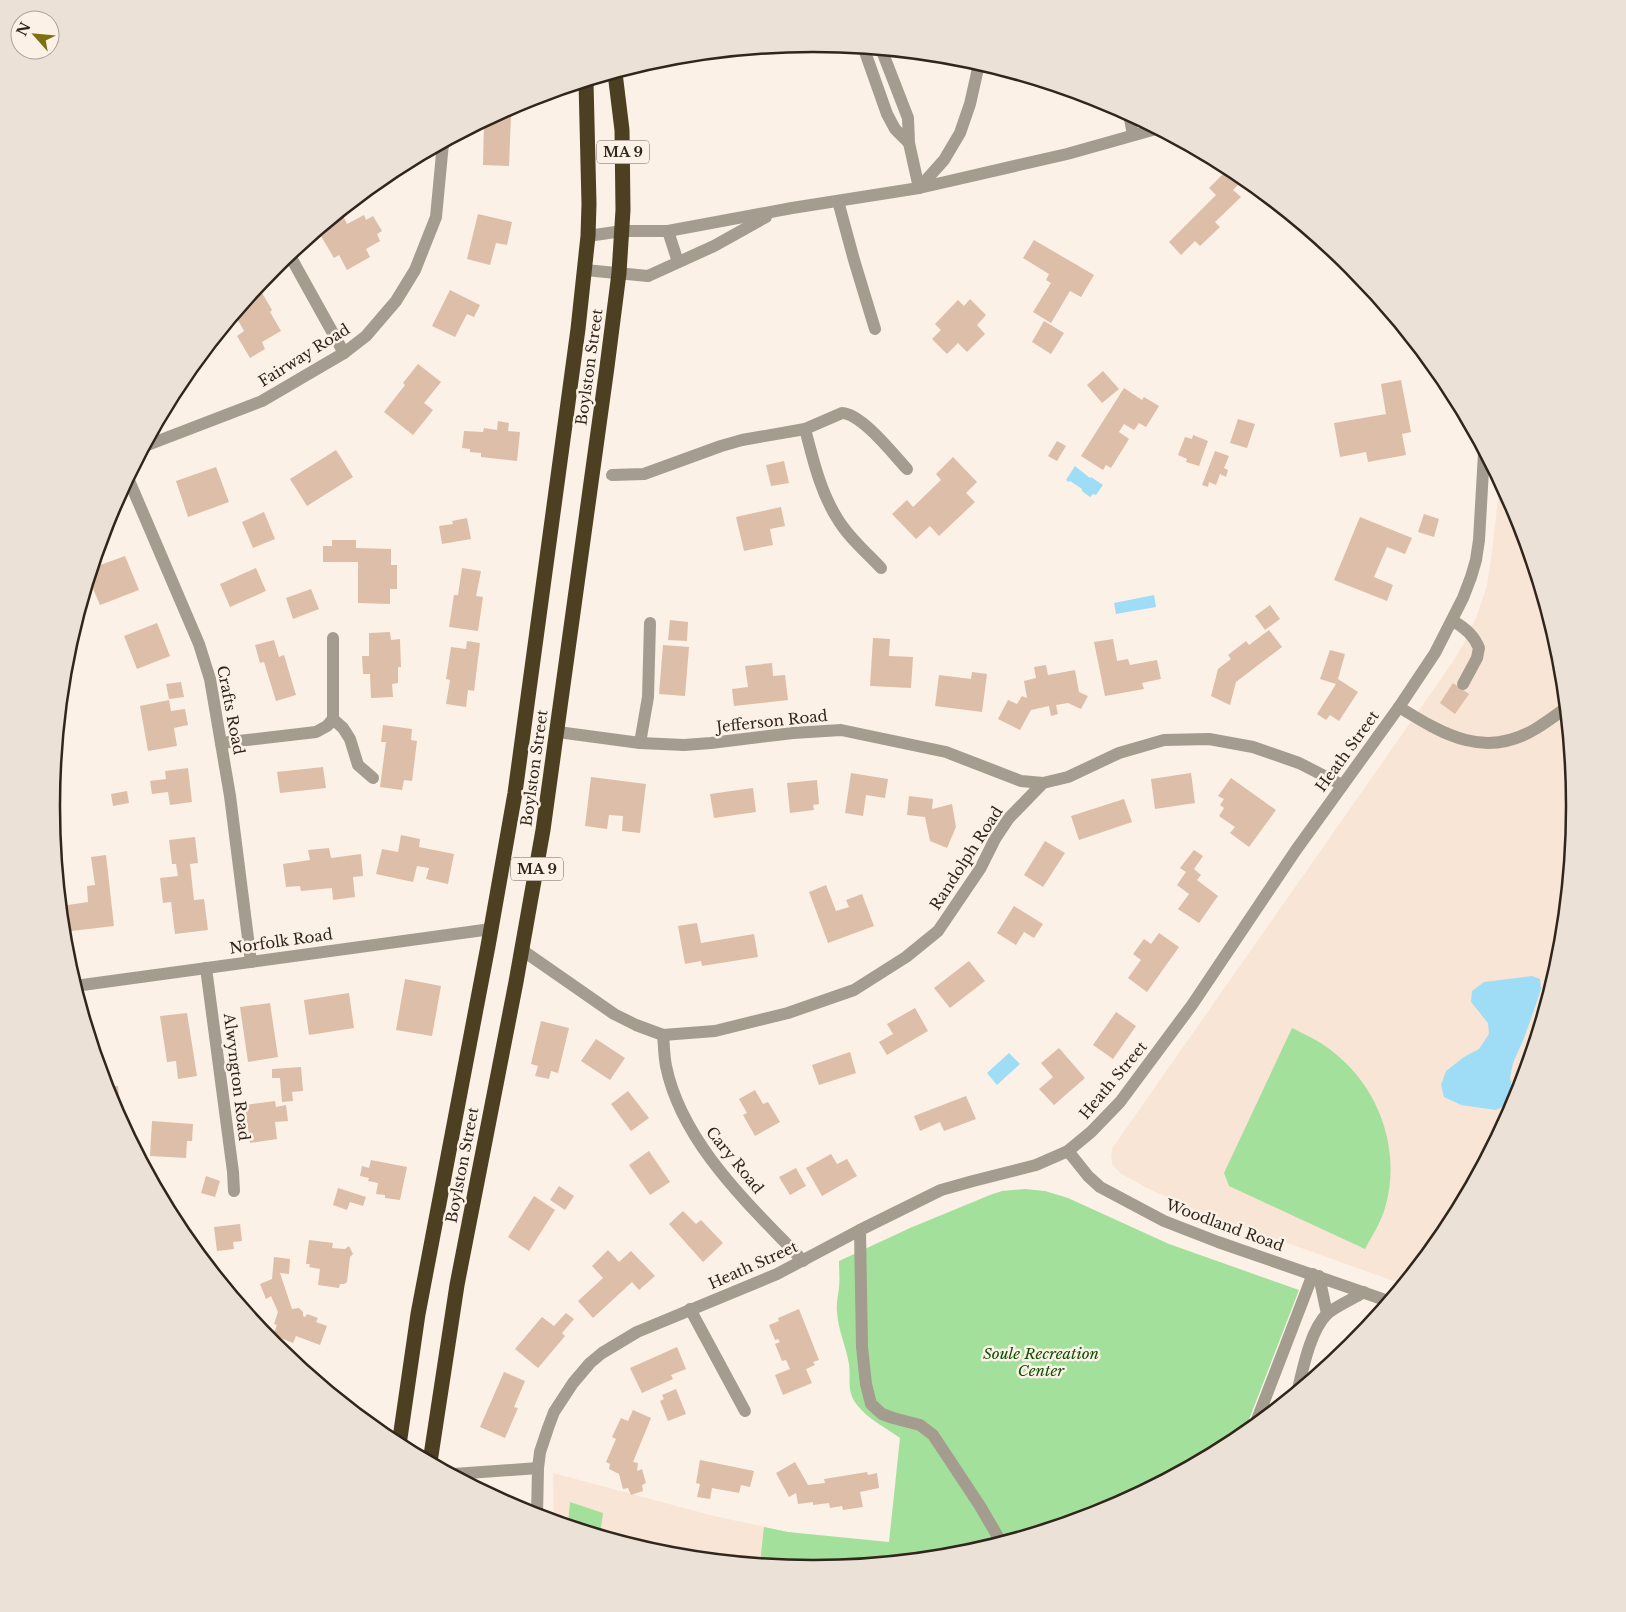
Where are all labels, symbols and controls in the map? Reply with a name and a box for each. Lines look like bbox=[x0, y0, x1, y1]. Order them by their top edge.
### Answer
north arrow bbox=[10, 10, 60, 60]
text: N bbox=[12, 19, 34, 39]
road number: MA 9 bbox=[597, 140, 649, 163]
street label: Boylston Street bbox=[571, 307, 607, 426]
street label: Fairway Road bbox=[255, 319, 353, 391]
street label: Crafts Road bbox=[213, 664, 249, 756]
street label: Jefferson Road bbox=[713, 706, 829, 737]
street label: Heath Street bbox=[1311, 706, 1383, 795]
street label: Boylston Street bbox=[516, 708, 552, 827]
street label: Randolph Road bbox=[925, 802, 1007, 914]
road number: MA 9 bbox=[511, 858, 563, 881]
street label: Norfolk Road bbox=[228, 924, 334, 958]
street label: Alwyngton Road bbox=[220, 1011, 254, 1142]
street label: Heath Street bbox=[1075, 1037, 1151, 1123]
street label: Boylston Street bbox=[441, 1105, 483, 1224]
street label: Cary Road bbox=[702, 1123, 768, 1197]
street label: Woodland Road bbox=[1163, 1195, 1287, 1255]
street label: Heath Street bbox=[705, 1237, 801, 1293]
park label: Soule Recreation Center bbox=[983, 1344, 1099, 1380]

